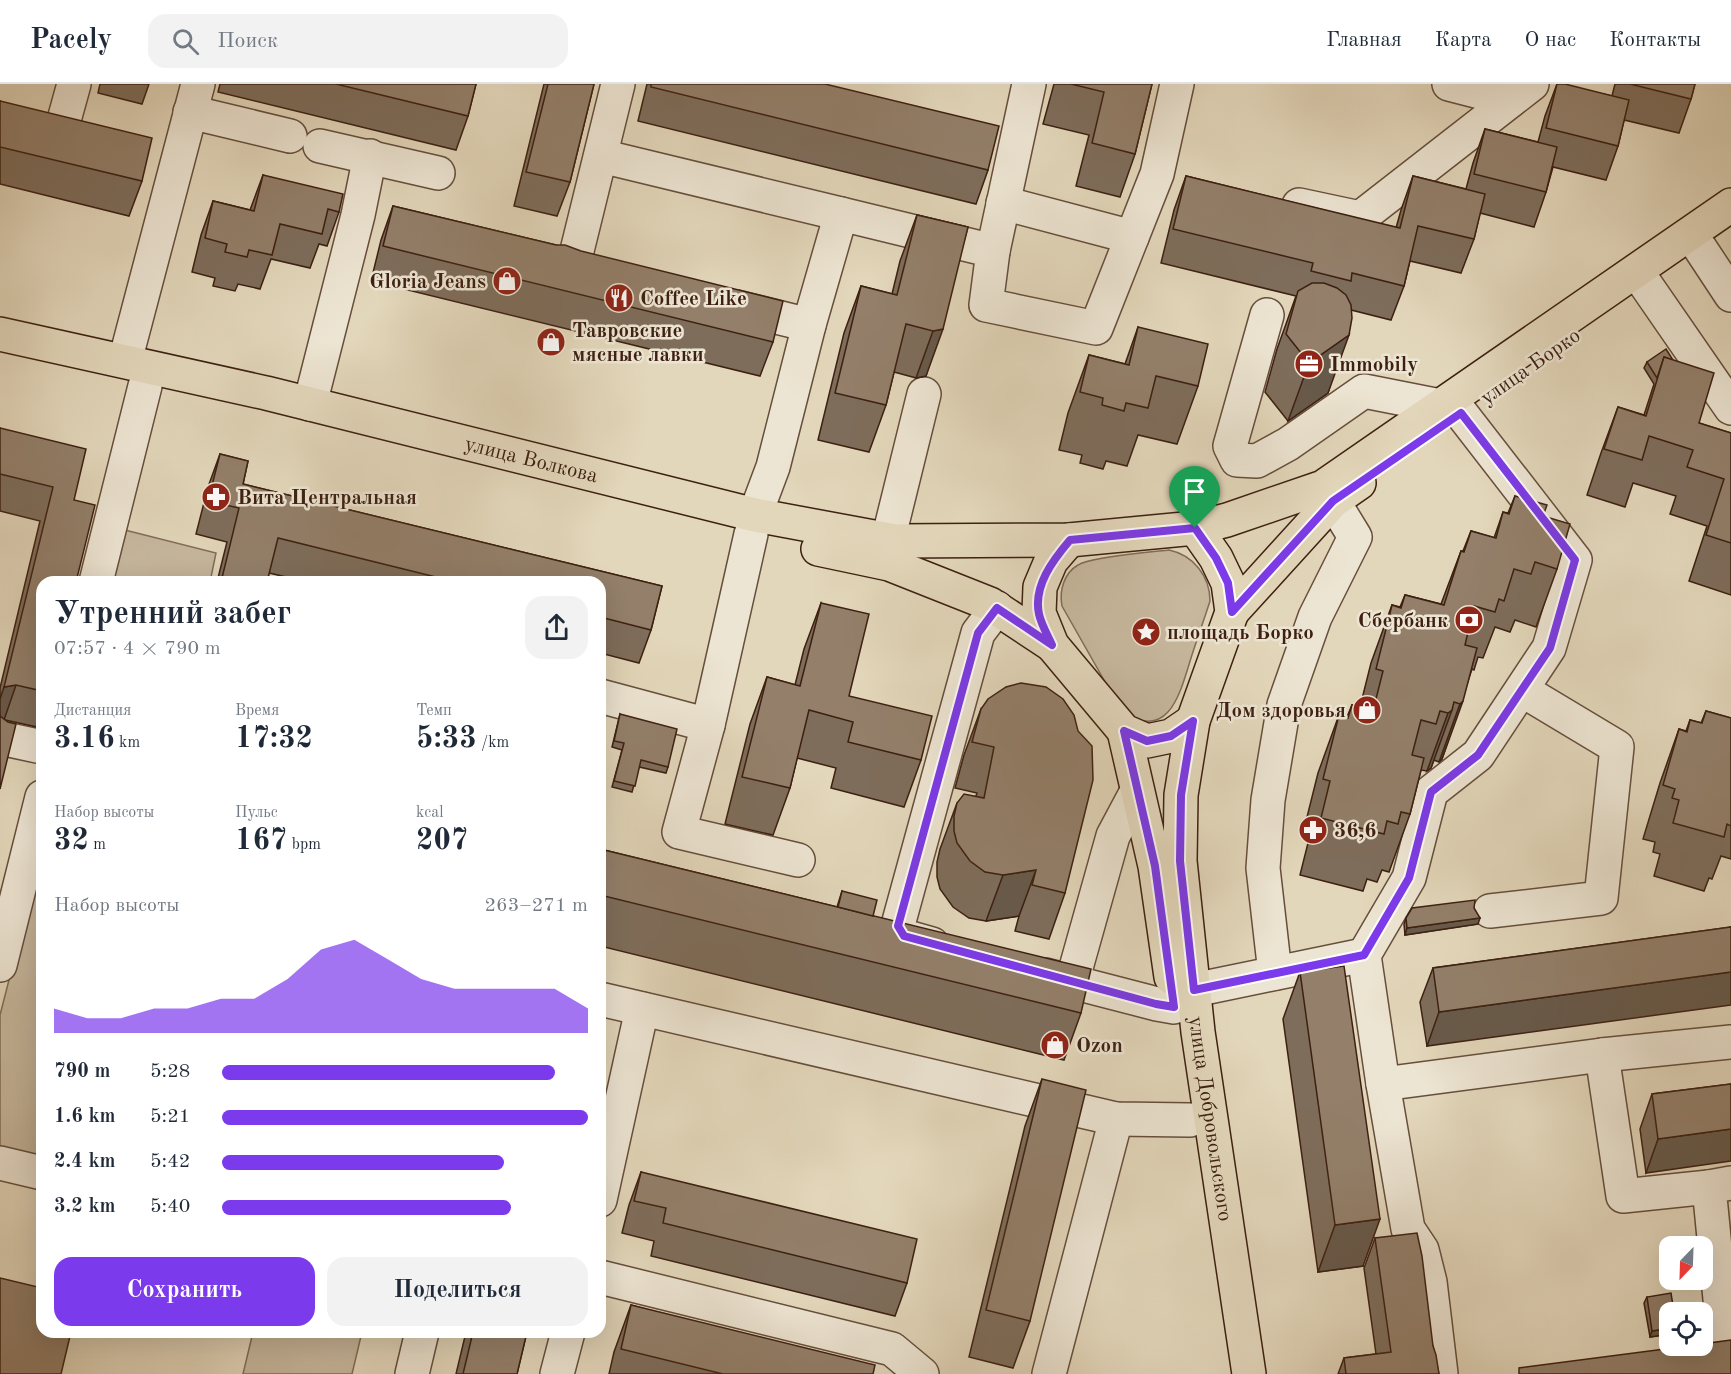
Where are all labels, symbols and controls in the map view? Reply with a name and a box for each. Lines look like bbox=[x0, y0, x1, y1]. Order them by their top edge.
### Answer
search box bbox=[148, 14, 568, 68]
icon: search bbox=[169, 25, 202, 58]
text: Pacely bbox=[30, 27, 112, 55]
text: Поиск bbox=[217, 30, 278, 52]
text: Главная bbox=[1326, 30, 1402, 51]
text: Карта bbox=[1435, 30, 1492, 51]
text: О нас bbox=[1525, 30, 1576, 51]
text: Контакты bbox=[1609, 30, 1701, 51]
shop icon: Gloria Jeans bbox=[491, 265, 523, 297]
place label: Gloria Jeans bbox=[369, 272, 486, 293]
restaurant icon: Coffee Like bbox=[603, 282, 635, 314]
place label: Coffee Like bbox=[640, 289, 747, 310]
place label: Тавровские мясные лавки bbox=[572, 321, 704, 366]
street label: улица Борко bbox=[1477, 325, 1585, 409]
shop icon: Тавровские мясные лавки bbox=[535, 326, 567, 358]
office icon: Immobily bbox=[1293, 348, 1325, 380]
place label: Immobily bbox=[1330, 355, 1418, 376]
street label: улица Волкова bbox=[462, 434, 600, 487]
pin bbox=[1169, 466, 1220, 528]
icon: arrive bbox=[1178, 475, 1211, 508]
pharmacy icon: Вита Центральная bbox=[200, 481, 232, 513]
place label: Вита Центральная bbox=[237, 488, 417, 509]
button: share bbox=[525, 596, 588, 659]
text: Утренний забег bbox=[54, 598, 291, 631]
bank icon: Сбербанк bbox=[1453, 604, 1485, 636]
place label: Сбербанк bbox=[1358, 611, 1448, 632]
place icon: площадь Борко bbox=[1130, 616, 1162, 648]
place label: площадь Борко bbox=[1167, 623, 1314, 644]
text: 07:57 · 4 × 790 m bbox=[54, 639, 221, 659]
shop icon: Дом здоровья bbox=[1351, 694, 1383, 726]
place label: Дом здоровья bbox=[1216, 701, 1346, 722]
text: Дистанция bbox=[54, 703, 131, 719]
text: Время bbox=[235, 703, 279, 719]
text: Темп bbox=[416, 703, 452, 719]
text: 3.16 bbox=[54, 724, 115, 754]
text: 17:32 bbox=[235, 724, 313, 754]
text: 5:33 bbox=[416, 724, 477, 754]
text: km bbox=[115, 735, 140, 751]
text: /km bbox=[477, 735, 509, 751]
text: Набор высоты bbox=[54, 805, 154, 821]
text: Пульс bbox=[235, 805, 278, 821]
text: kcal bbox=[416, 805, 444, 821]
pharmacy icon: 36,6 bbox=[1297, 814, 1329, 846]
place label: 36,6 bbox=[1334, 821, 1376, 842]
text: 32 bbox=[54, 826, 89, 856]
text: 167 bbox=[235, 826, 287, 856]
text: 207 bbox=[416, 826, 468, 856]
text: m bbox=[89, 837, 106, 853]
text: bpm bbox=[287, 837, 321, 853]
text: Набор высоты bbox=[54, 896, 180, 916]
text: 263–271 m bbox=[485, 896, 588, 916]
street label: улица Добровольского bbox=[1184, 1015, 1235, 1223]
shop icon: Ozon bbox=[1039, 1029, 1071, 1061]
place label: Ozon bbox=[1076, 1036, 1123, 1057]
text: 790 m bbox=[54, 1062, 110, 1082]
text: 5:28 bbox=[150, 1062, 190, 1082]
text: 1.6 km bbox=[54, 1107, 116, 1127]
text: 5:21 bbox=[150, 1107, 190, 1127]
text: 2.4 km bbox=[54, 1152, 116, 1172]
text: 5:42 bbox=[150, 1152, 190, 1172]
text: 3.2 km bbox=[54, 1197, 116, 1217]
text: 5:40 bbox=[150, 1197, 190, 1217]
north arrow bbox=[1659, 1236, 1713, 1290]
map controls bbox=[1659, 1236, 1713, 1356]
button: Сохранить bbox=[54, 1257, 315, 1326]
button: Поделиться bbox=[327, 1257, 588, 1326]
button: locate bbox=[1659, 1302, 1713, 1356]

